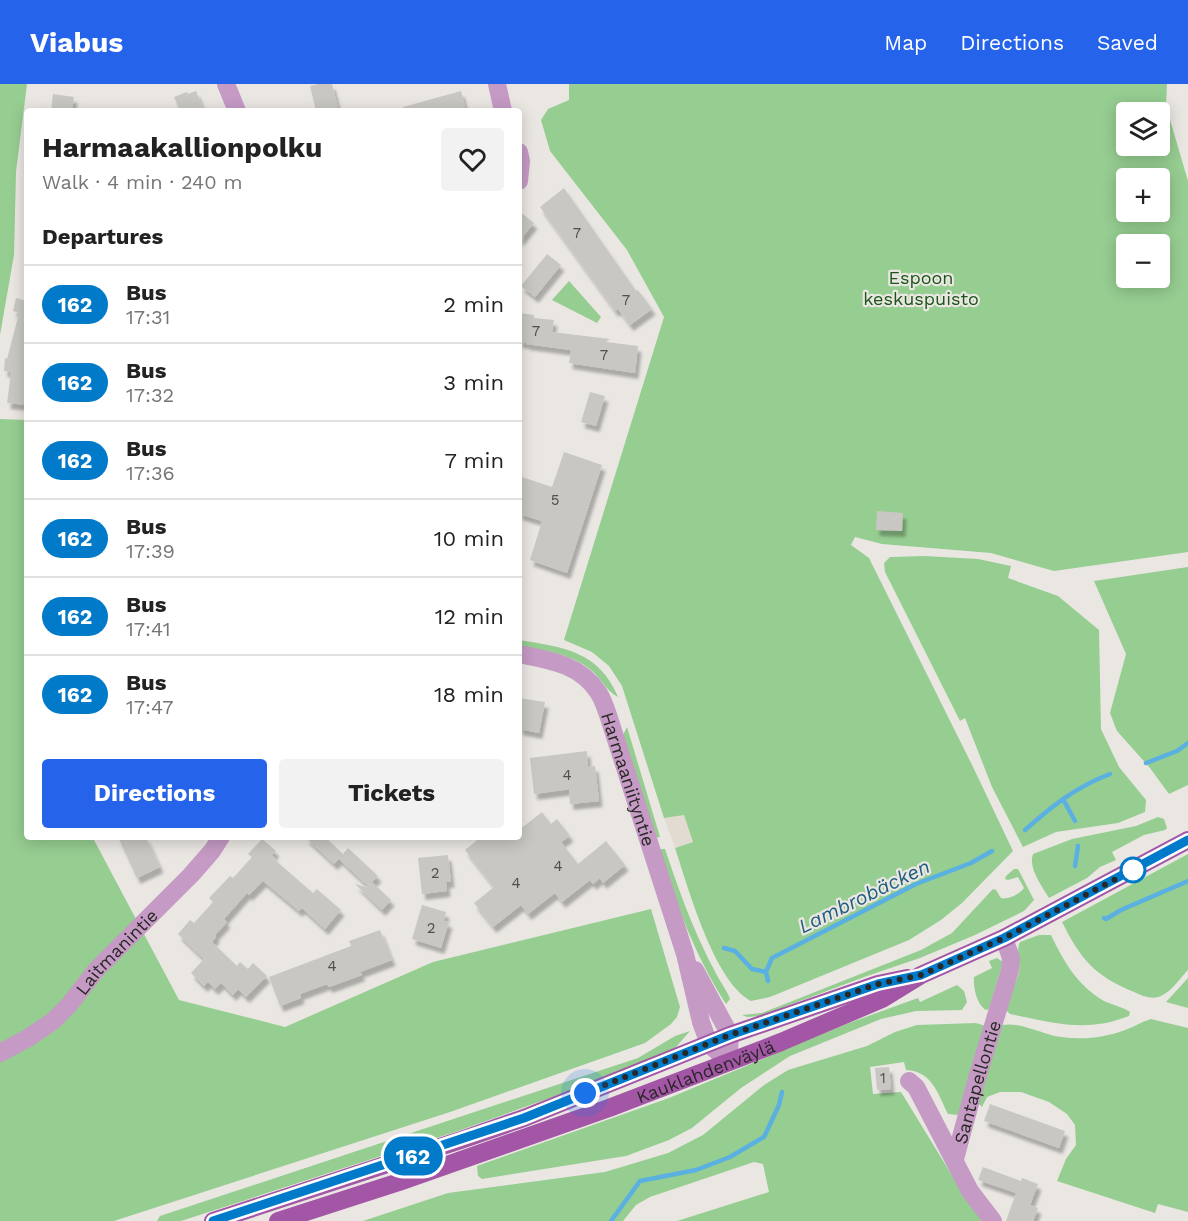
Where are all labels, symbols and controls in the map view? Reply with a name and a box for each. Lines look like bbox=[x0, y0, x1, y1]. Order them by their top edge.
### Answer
text: Viabus bbox=[30, 26, 123, 59]
text: Map bbox=[884, 30, 927, 55]
text: Directions bbox=[960, 30, 1064, 55]
text: Saved bbox=[1097, 30, 1158, 55]
map controls bbox=[1116, 102, 1170, 288]
button: layers bbox=[1116, 102, 1170, 156]
button: heart bbox=[441, 128, 504, 191]
text: Harmaakallionpolku bbox=[42, 131, 322, 164]
button: + bbox=[1116, 168, 1170, 222]
text: Walk · 4 min · 240 m bbox=[42, 170, 242, 194]
text: Departures bbox=[42, 224, 163, 249]
house number: 7 bbox=[573, 224, 581, 242]
button: − bbox=[1116, 234, 1170, 288]
park label: Espoon keskuspuisto bbox=[863, 267, 979, 309]
text: Bus bbox=[126, 280, 166, 305]
house number: 7 bbox=[622, 291, 630, 309]
text: 162 bbox=[58, 292, 92, 317]
text: 2 min bbox=[443, 292, 504, 317]
text: 17:31 bbox=[126, 305, 170, 329]
house number: 7 bbox=[532, 322, 540, 340]
house number: 7 bbox=[600, 346, 608, 364]
text: Bus bbox=[126, 358, 166, 383]
text: 162 bbox=[58, 370, 92, 395]
text: 3 min bbox=[443, 370, 504, 395]
text: 17:32 bbox=[126, 383, 174, 407]
text: Bus bbox=[126, 436, 166, 461]
text: 162 bbox=[58, 448, 92, 473]
text: 7 min bbox=[444, 448, 504, 473]
text: 17:36 bbox=[126, 461, 175, 485]
house number: 5 bbox=[551, 491, 559, 509]
text: Bus bbox=[126, 514, 166, 539]
text: 162 bbox=[58, 526, 92, 551]
text: 10 min bbox=[434, 526, 504, 551]
text: 17:39 bbox=[126, 539, 175, 563]
text: Bus bbox=[126, 592, 166, 617]
text: 162 bbox=[58, 604, 92, 629]
text: 12 min bbox=[435, 604, 504, 629]
text: 17:41 bbox=[126, 617, 171, 641]
text: Bus bbox=[126, 670, 166, 695]
text: 162 bbox=[58, 682, 92, 707]
text: 18 min bbox=[434, 682, 504, 707]
text: 17:47 bbox=[126, 695, 173, 719]
street label: Harmaaniityntie bbox=[597, 709, 660, 849]
button: Directions bbox=[42, 759, 267, 828]
button: Tickets bbox=[279, 759, 504, 828]
house number: 4 bbox=[562, 766, 572, 784]
water label: Lambrobäcken bbox=[794, 854, 934, 938]
house number: 4 bbox=[553, 857, 563, 875]
unlabelled marker bbox=[1120, 857, 1146, 883]
house number: 2 bbox=[431, 864, 439, 882]
house number: 4 bbox=[511, 874, 521, 892]
street label: Laitmanintie bbox=[71, 904, 162, 999]
house number: 2 bbox=[427, 919, 435, 937]
house number: 4 bbox=[327, 957, 337, 975]
street label: Santapellontie bbox=[949, 1018, 1005, 1146]
street label: Kauklahdenväylä bbox=[633, 1035, 777, 1107]
house number: 1 bbox=[880, 1069, 886, 1087]
your location bbox=[570, 1078, 600, 1108]
line badge: 162 bbox=[378, 1136, 448, 1176]
text: 162 bbox=[396, 1144, 430, 1169]

